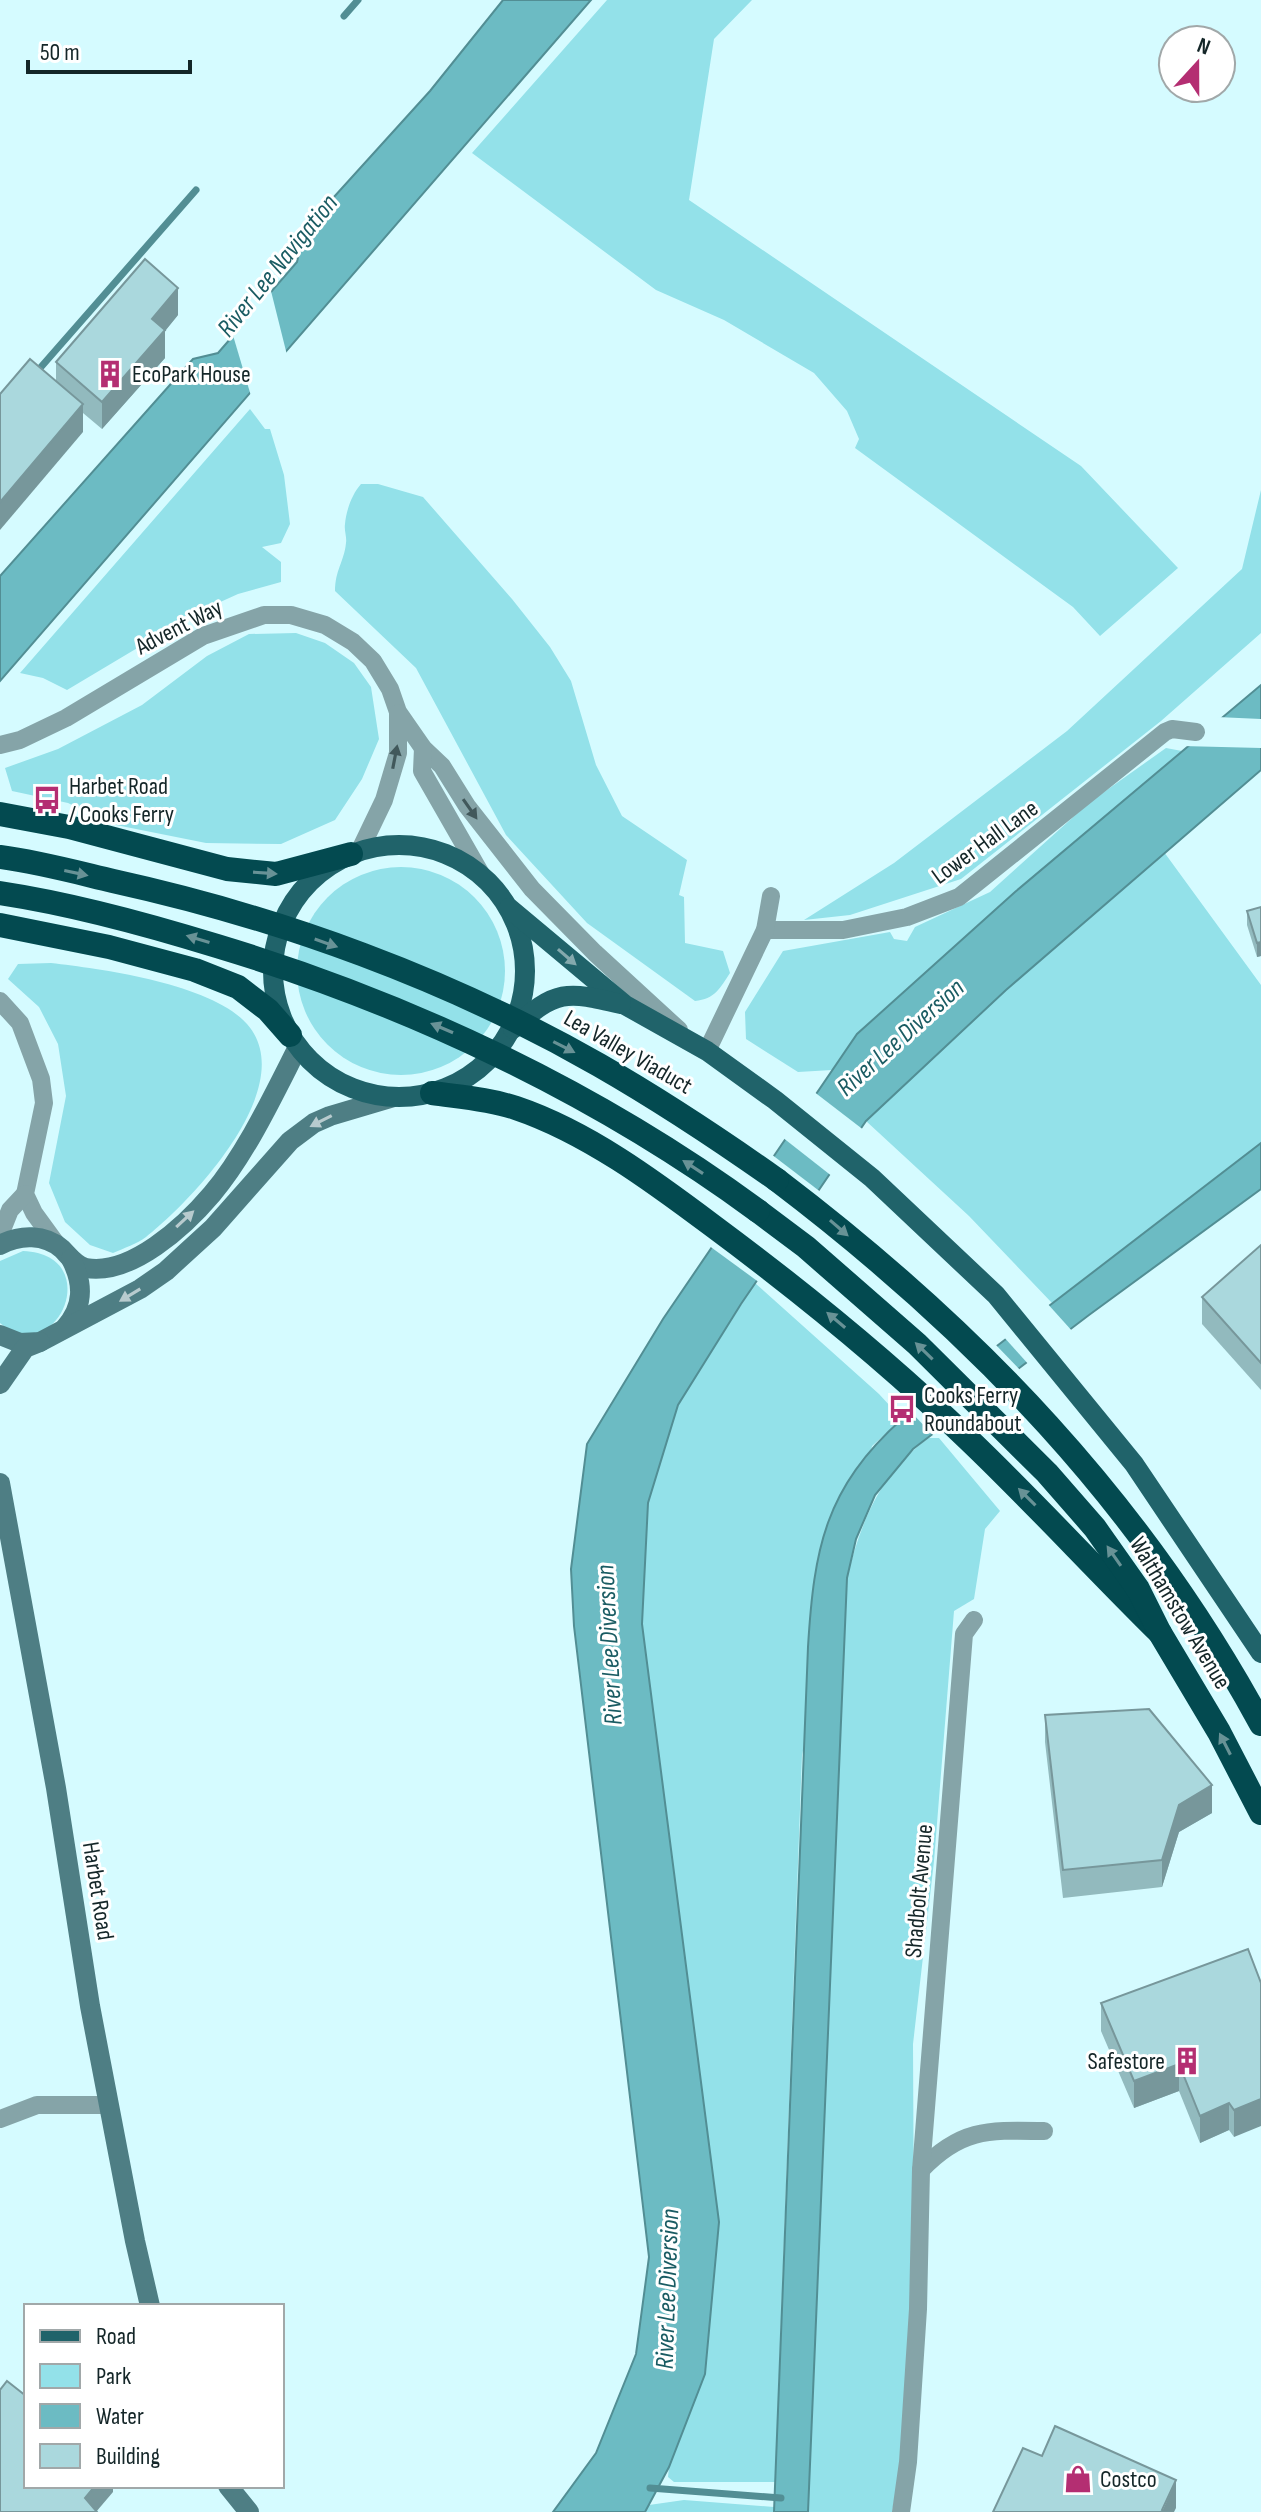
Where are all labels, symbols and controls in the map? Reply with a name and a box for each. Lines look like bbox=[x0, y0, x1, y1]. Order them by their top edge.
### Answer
scale bar bbox=[28, 24, 190, 74]
north arrow bbox=[1157, 24, 1237, 104]
text: N bbox=[1193, 32, 1214, 61]
text: 50 m bbox=[40, 38, 80, 67]
water label: River Lee Navigation bbox=[211, 188, 345, 343]
building icon: EcoPark House bbox=[95, 359, 125, 389]
place label: EcoPark House bbox=[132, 360, 251, 389]
street label: Advent Way bbox=[130, 593, 227, 662]
one-way arrow bbox=[390, 744, 402, 769]
place label: Harbet Road / Cooks Ferry bbox=[69, 772, 174, 829]
bus stop icon: Harbet Road / Cooks Ferry bbox=[32, 785, 62, 815]
street label: Lower Hall Lane bbox=[926, 794, 1044, 890]
one-way arrow bbox=[462, 799, 478, 820]
one-way arrow bbox=[64, 867, 89, 880]
one-way arrow bbox=[253, 867, 278, 880]
one-way arrow bbox=[185, 933, 209, 945]
one-way arrow bbox=[315, 937, 339, 949]
one-way arrow bbox=[556, 948, 576, 965]
water label: River Lee Diversion bbox=[831, 973, 971, 1103]
street label: Lea Valley Viaduct bbox=[559, 1004, 697, 1100]
one-way arrow bbox=[430, 1022, 454, 1035]
one-way arrow bbox=[553, 1040, 576, 1054]
one-way arrow bbox=[309, 1114, 332, 1128]
one-way arrow bbox=[683, 1160, 704, 1175]
one-way arrow bbox=[175, 1211, 194, 1229]
one-way arrow bbox=[829, 1218, 848, 1236]
one-way arrow bbox=[119, 1287, 141, 1301]
one-way arrow bbox=[826, 1312, 846, 1329]
one-way arrow bbox=[915, 1342, 934, 1361]
place label: Cooks Ferry Roundabout bbox=[924, 1381, 1022, 1438]
bus stop icon: Cooks Ferry Roundabout bbox=[887, 1394, 917, 1424]
one-way arrow bbox=[1018, 1488, 1037, 1507]
street label: Walthamstow Avenue bbox=[1123, 1532, 1237, 1694]
one-way arrow bbox=[1106, 1545, 1122, 1567]
water label: River Lee Diversion bbox=[590, 1564, 630, 1726]
one-way arrow bbox=[1219, 1732, 1232, 1755]
street label: Shadbolt Avenue bbox=[899, 1823, 939, 1959]
street label: Harbet Road bbox=[76, 1840, 120, 1942]
building icon: Safestore bbox=[1172, 2046, 1202, 2076]
place label: Safestore bbox=[1088, 2047, 1165, 2076]
water label: River Lee Diversion bbox=[650, 2208, 686, 2370]
legend bbox=[24, 2304, 284, 2488]
text: Road bbox=[96, 2322, 136, 2351]
text: Park bbox=[96, 2362, 131, 2391]
text: Water bbox=[96, 2402, 144, 2431]
text: Building bbox=[96, 2442, 160, 2471]
shop icon: Costco bbox=[1063, 2464, 1093, 2494]
place label: Costco bbox=[1100, 2465, 1157, 2494]

